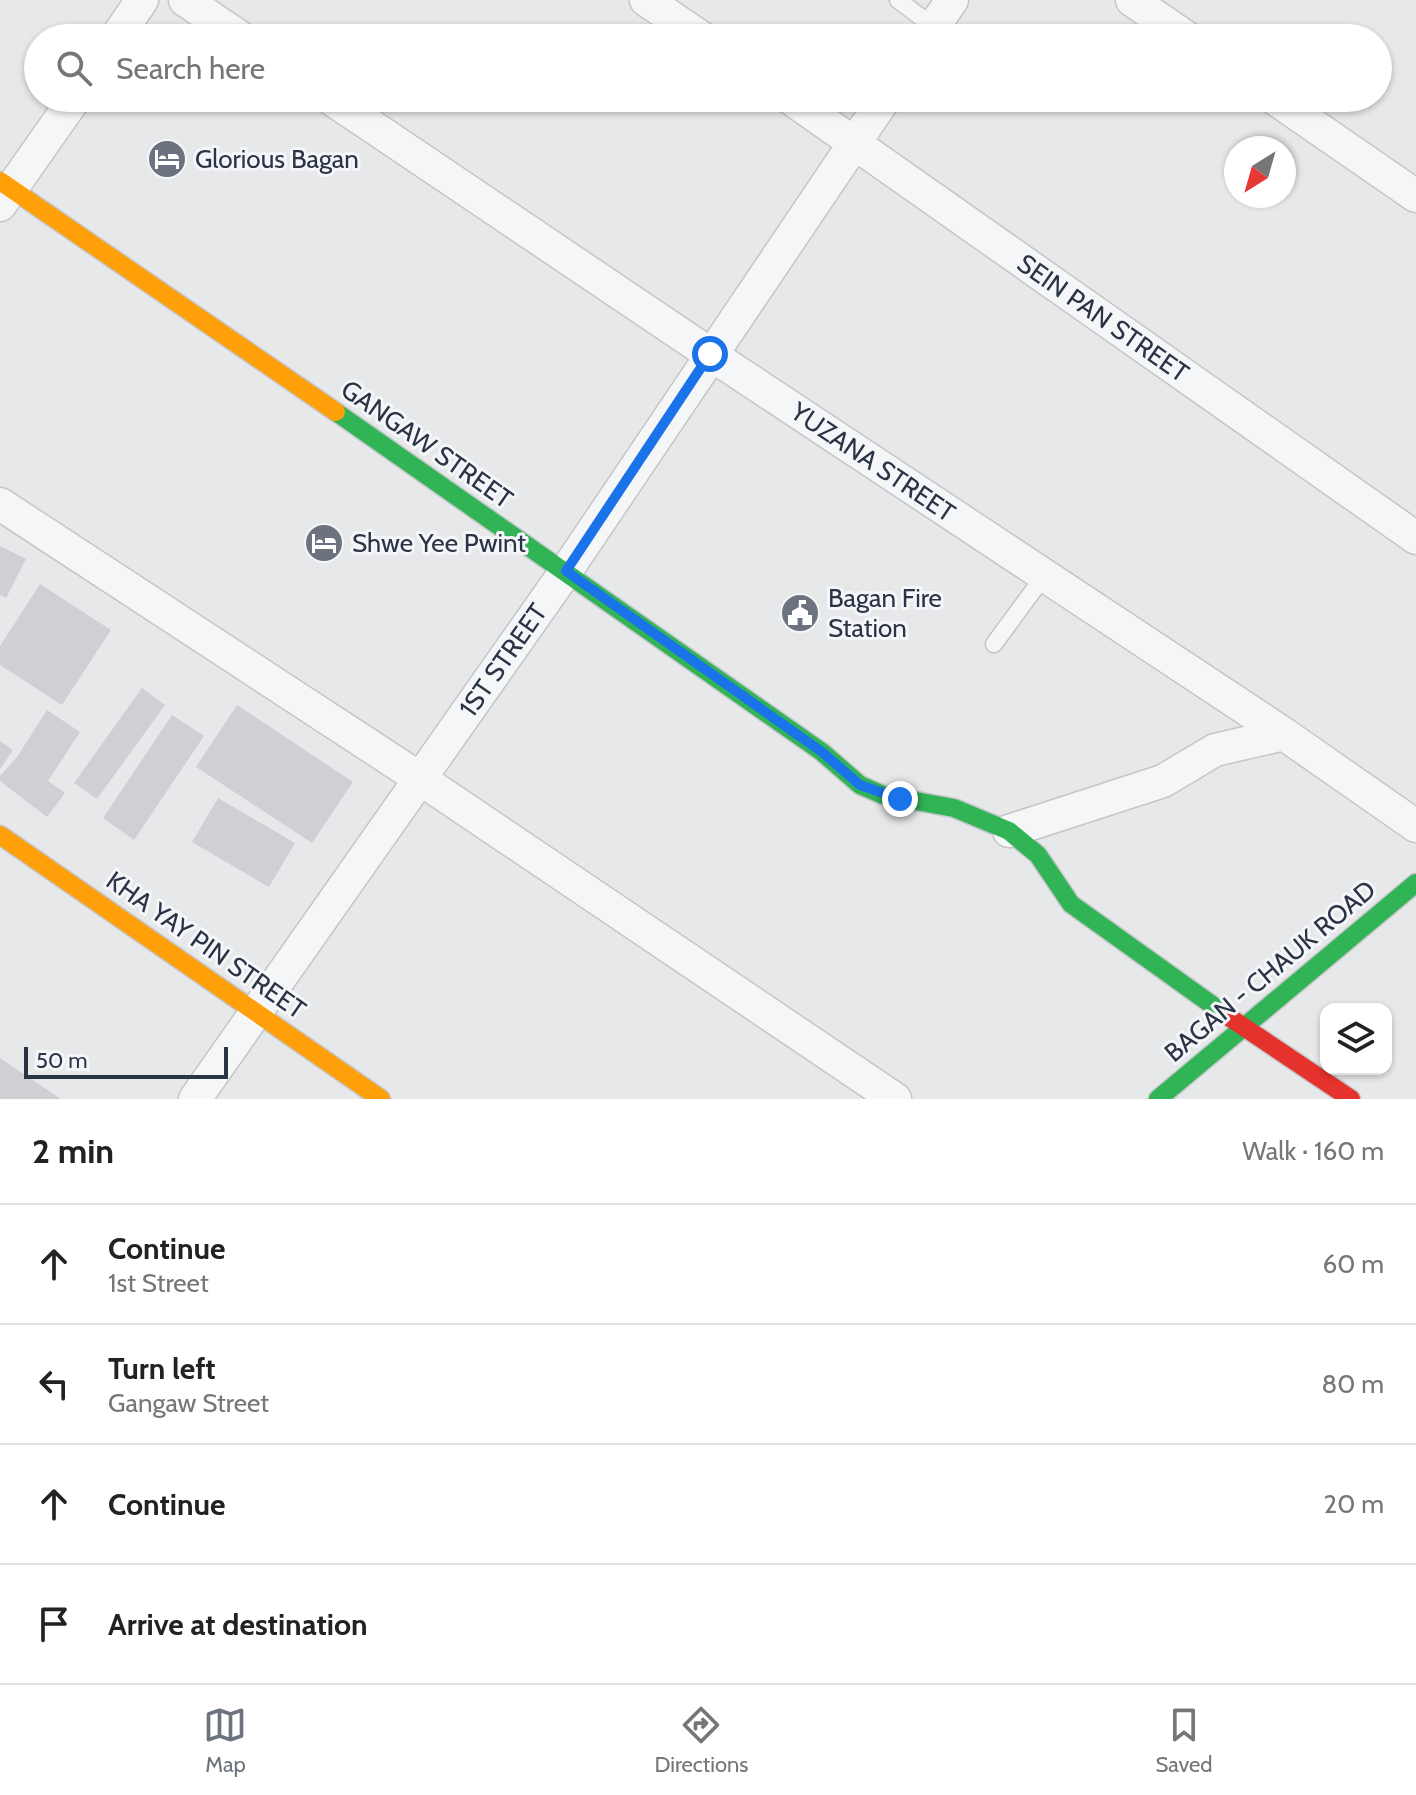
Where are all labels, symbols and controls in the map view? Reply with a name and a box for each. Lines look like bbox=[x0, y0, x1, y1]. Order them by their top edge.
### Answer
search box bbox=[24, 24, 1392, 112]
icon: search bbox=[52, 46, 96, 90]
text: Search here bbox=[116, 50, 265, 87]
north arrow bbox=[1224, 136, 1296, 208]
hotel icon: Glorious Bagan bbox=[146, 138, 188, 180]
place label: Glorious Bagan bbox=[195, 143, 359, 175]
street label: SEIN PAN STREET bbox=[1011, 247, 1195, 389]
route start bbox=[692, 336, 728, 372]
street label: GANGAW STREET bbox=[335, 373, 519, 515]
street label: YUZANA STREET bbox=[784, 395, 961, 529]
hotel icon: Shwe Yee Pwint bbox=[303, 522, 345, 564]
place label: Shwe Yee Pwint bbox=[352, 527, 526, 559]
place label: Bagan Fire Station bbox=[828, 582, 942, 644]
public building icon: Bagan Fire Station bbox=[779, 592, 821, 634]
street label: 1ST STREET bbox=[452, 597, 554, 723]
route end bbox=[882, 781, 918, 817]
street label: KHA YAY PIN STREET bbox=[100, 864, 312, 1026]
street label: BAGAN - CHAUK ROAD bbox=[1158, 873, 1382, 1069]
map controls bbox=[1320, 1003, 1392, 1075]
button: layers bbox=[1320, 1003, 1392, 1075]
scale bar bbox=[24, 1043, 228, 1079]
text: 50 m bbox=[36, 1047, 88, 1074]
text: 2 min bbox=[32, 1130, 114, 1172]
text: Walk · 160 m bbox=[1242, 1135, 1384, 1167]
text: Continue bbox=[108, 1230, 225, 1267]
icon: ahead bbox=[32, 1242, 76, 1286]
text: 60 m bbox=[1322, 1248, 1384, 1280]
text: 1st Street bbox=[108, 1267, 209, 1299]
text: Turn left bbox=[108, 1350, 216, 1387]
icon: left bbox=[32, 1362, 76, 1406]
text: 80 m bbox=[1321, 1368, 1384, 1400]
text: Gangaw Street bbox=[108, 1387, 269, 1419]
icon: ahead bbox=[32, 1482, 76, 1526]
text: Continue bbox=[108, 1486, 225, 1523]
text: 20 m bbox=[1324, 1488, 1384, 1520]
icon: arrive bbox=[32, 1602, 76, 1646]
text: Arrive at destination bbox=[108, 1606, 368, 1643]
tab: Map bbox=[203, 1703, 247, 1778]
tab: Directions bbox=[654, 1703, 748, 1778]
tab: Saved bbox=[1155, 1703, 1213, 1778]

